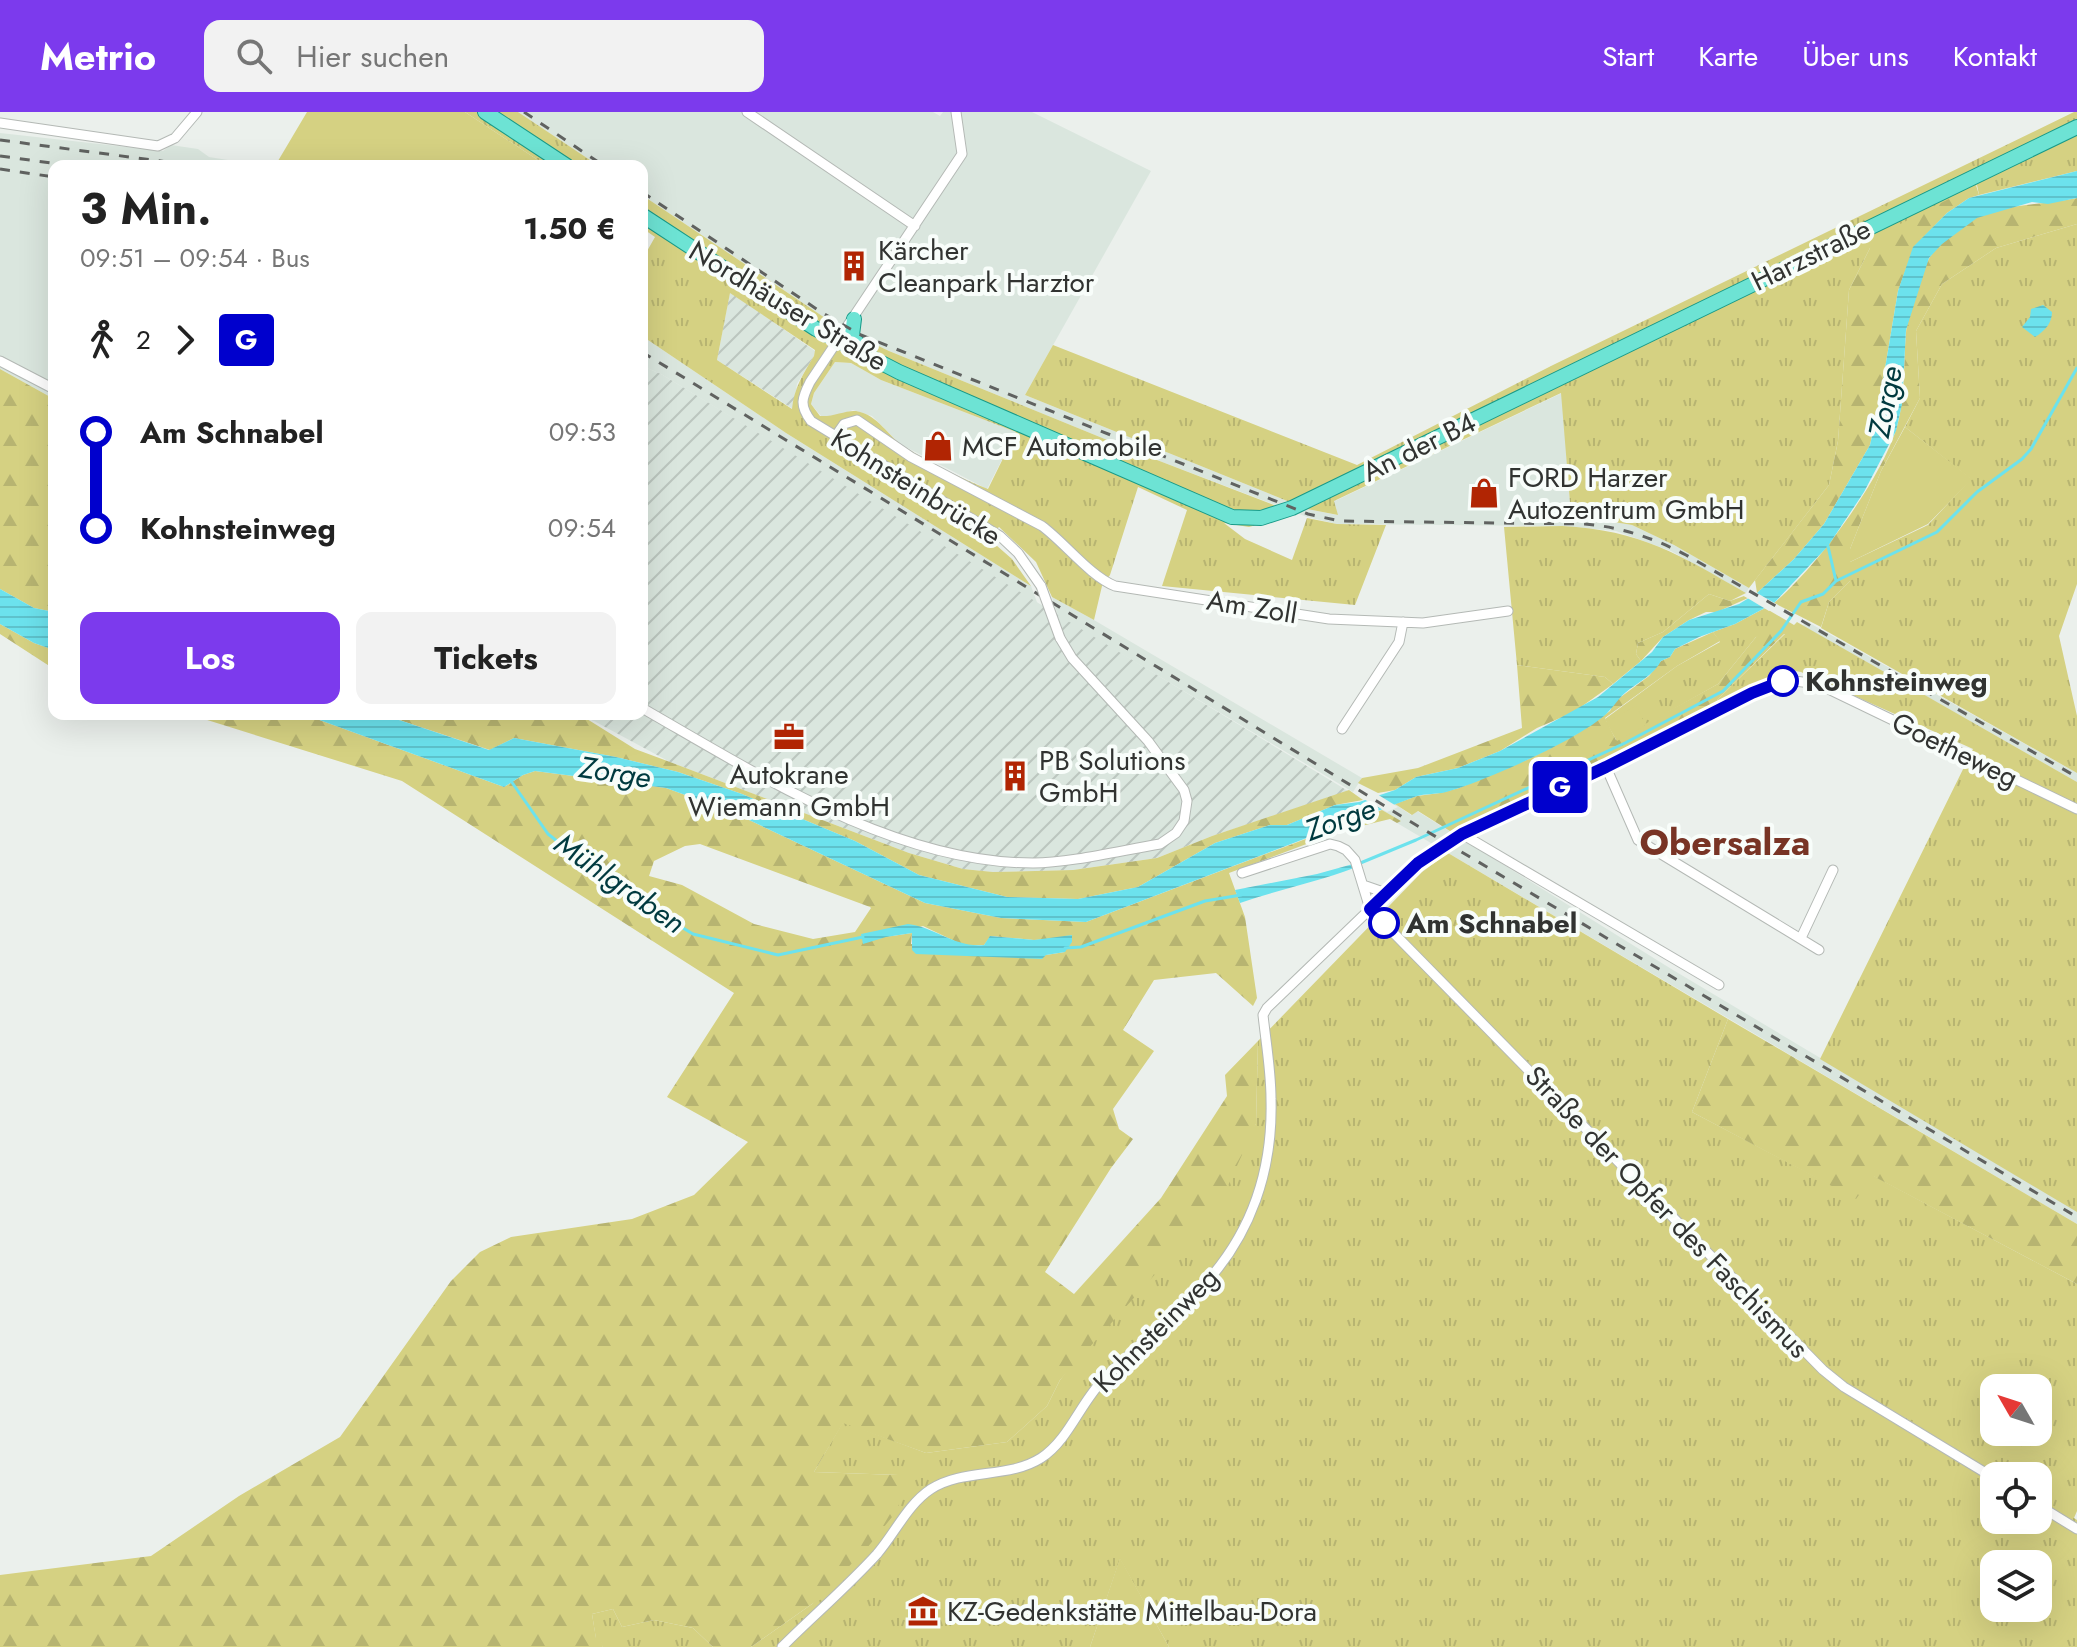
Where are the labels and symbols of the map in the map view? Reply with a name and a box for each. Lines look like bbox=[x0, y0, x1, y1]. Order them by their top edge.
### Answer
street label: Harzstraße bbox=[1744, 208, 1878, 302]
place label: Kärcher Cleanpark Harztor bbox=[878, 230, 1095, 303]
street label: Nordhäuser Straße bbox=[681, 231, 895, 381]
building icon: Kärcher Cleanpark Harztor bbox=[837, 249, 871, 283]
water label: Zorge bbox=[1857, 363, 1913, 442]
street label: An der B4 bbox=[1355, 402, 1483, 492]
street label: Kohnsteinbrücke bbox=[823, 418, 1009, 556]
place label: MCF Automobile bbox=[962, 426, 1162, 467]
shop icon: MCF Automobile bbox=[921, 429, 955, 463]
place label: FORD Harzer Autozentrum GmbH bbox=[1508, 457, 1745, 530]
shop icon: FORD Harzer Autozentrum GmbH bbox=[1467, 476, 1501, 510]
street label: Am Zoll bbox=[1204, 580, 1300, 634]
place label: Kohnsteinweg bbox=[1805, 661, 1988, 702]
marker: Kohnsteinweg bbox=[1768, 666, 1798, 696]
street label: Goetheweg bbox=[1885, 702, 2025, 798]
office icon: Autokrane Wiemann GmbH bbox=[772, 720, 806, 754]
place label: PB Solutions GmbH bbox=[1039, 740, 1185, 813]
water label: Zorge bbox=[575, 745, 654, 799]
place label: Autokrane Wiemann GmbH bbox=[688, 754, 890, 827]
building icon: PB Solutions GmbH bbox=[998, 759, 1032, 793]
line badge: G bbox=[1534, 761, 1586, 813]
water label: Zorge bbox=[1298, 786, 1381, 852]
district label: Obersalza bbox=[1640, 816, 1810, 868]
water label: Mühlgraben bbox=[546, 822, 694, 944]
place label: Am Schnabel bbox=[1405, 903, 1577, 944]
marker: Am Schnabel bbox=[1369, 908, 1399, 938]
street label: Straße der Opfer des Faschismus bbox=[1516, 1056, 1818, 1368]
street label: Kohnsteinweg bbox=[1084, 1258, 1228, 1402]
north arrow bbox=[1980, 1374, 2052, 1446]
place label: KZ-Gedenkstätte Mittelbau-Dora bbox=[947, 1591, 1317, 1632]
museum icon: KZ-Gedenkstätte Mittelbau-Dora bbox=[906, 1594, 940, 1628]

